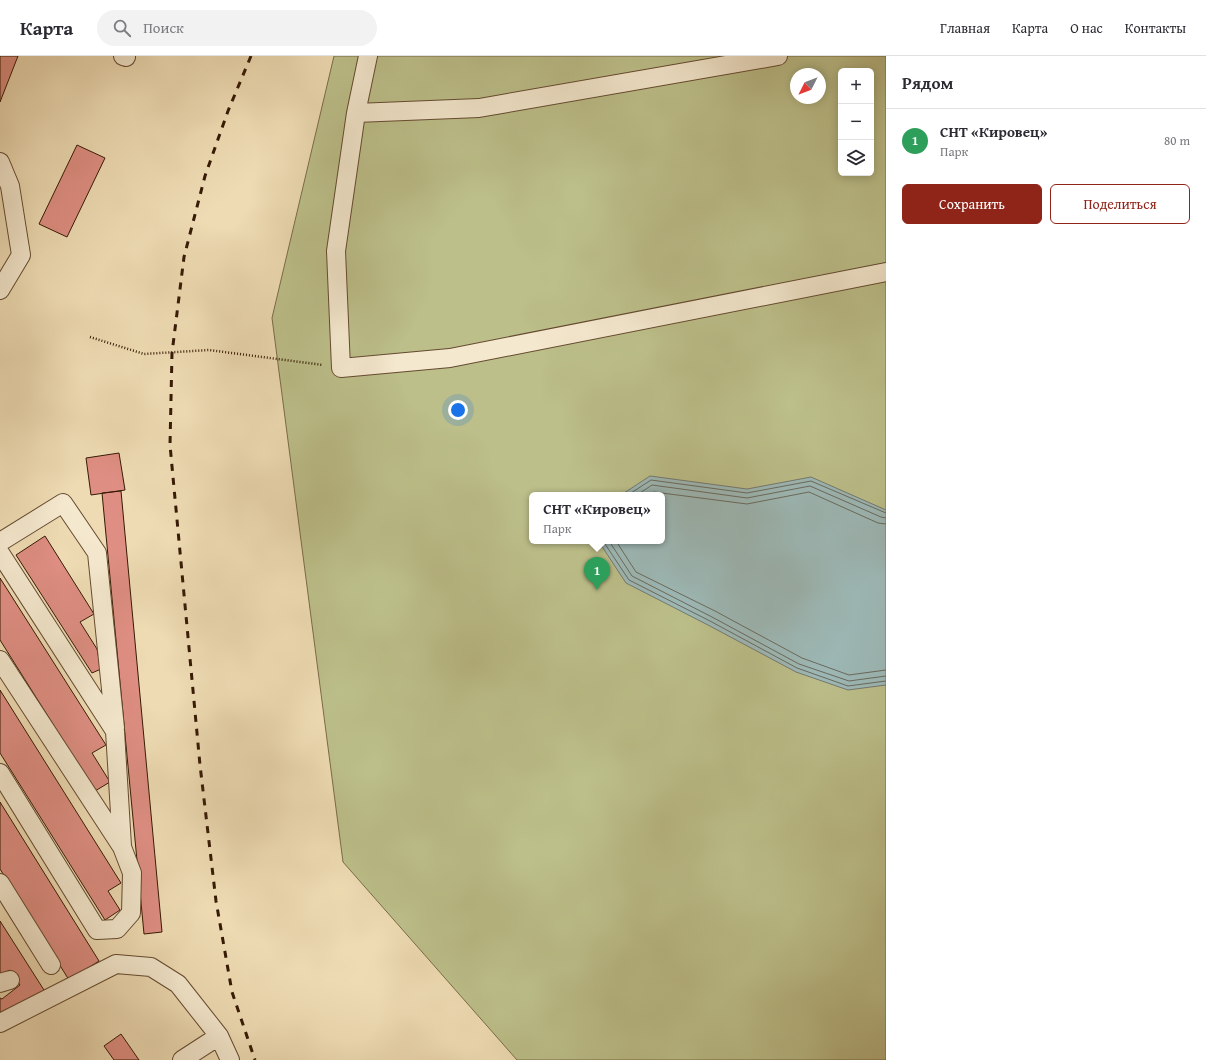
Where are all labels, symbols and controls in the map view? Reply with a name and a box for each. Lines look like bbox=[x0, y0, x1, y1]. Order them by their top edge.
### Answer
search box bbox=[97, 10, 377, 46]
text: Карта bbox=[20, 14, 73, 42]
icon: search bbox=[111, 17, 133, 39]
text: Поиск bbox=[143, 17, 184, 38]
text: Главная bbox=[940, 18, 990, 38]
text: Карта bbox=[1012, 18, 1048, 38]
text: О нас bbox=[1070, 18, 1103, 38]
text: Контакты bbox=[1125, 18, 1186, 38]
north arrow bbox=[790, 68, 826, 104]
map controls bbox=[838, 68, 874, 176]
button: + bbox=[838, 68, 874, 104]
text: Рядом bbox=[902, 70, 953, 95]
button: − bbox=[838, 104, 874, 140]
text: СНТ «Кировец» bbox=[940, 121, 1047, 142]
text: 1 bbox=[912, 131, 918, 150]
text: 80 m bbox=[1164, 131, 1190, 150]
button: layers bbox=[838, 140, 874, 176]
text: Парк bbox=[940, 142, 968, 161]
button: Сохранить bbox=[902, 184, 1042, 224]
button: Поделиться bbox=[1050, 184, 1190, 224]
your location bbox=[448, 400, 468, 420]
popup bbox=[529, 492, 665, 544]
text: СНТ «Кировец» bbox=[543, 498, 651, 519]
text: Парк bbox=[543, 519, 572, 538]
pin: 1 bbox=[584, 557, 610, 590]

